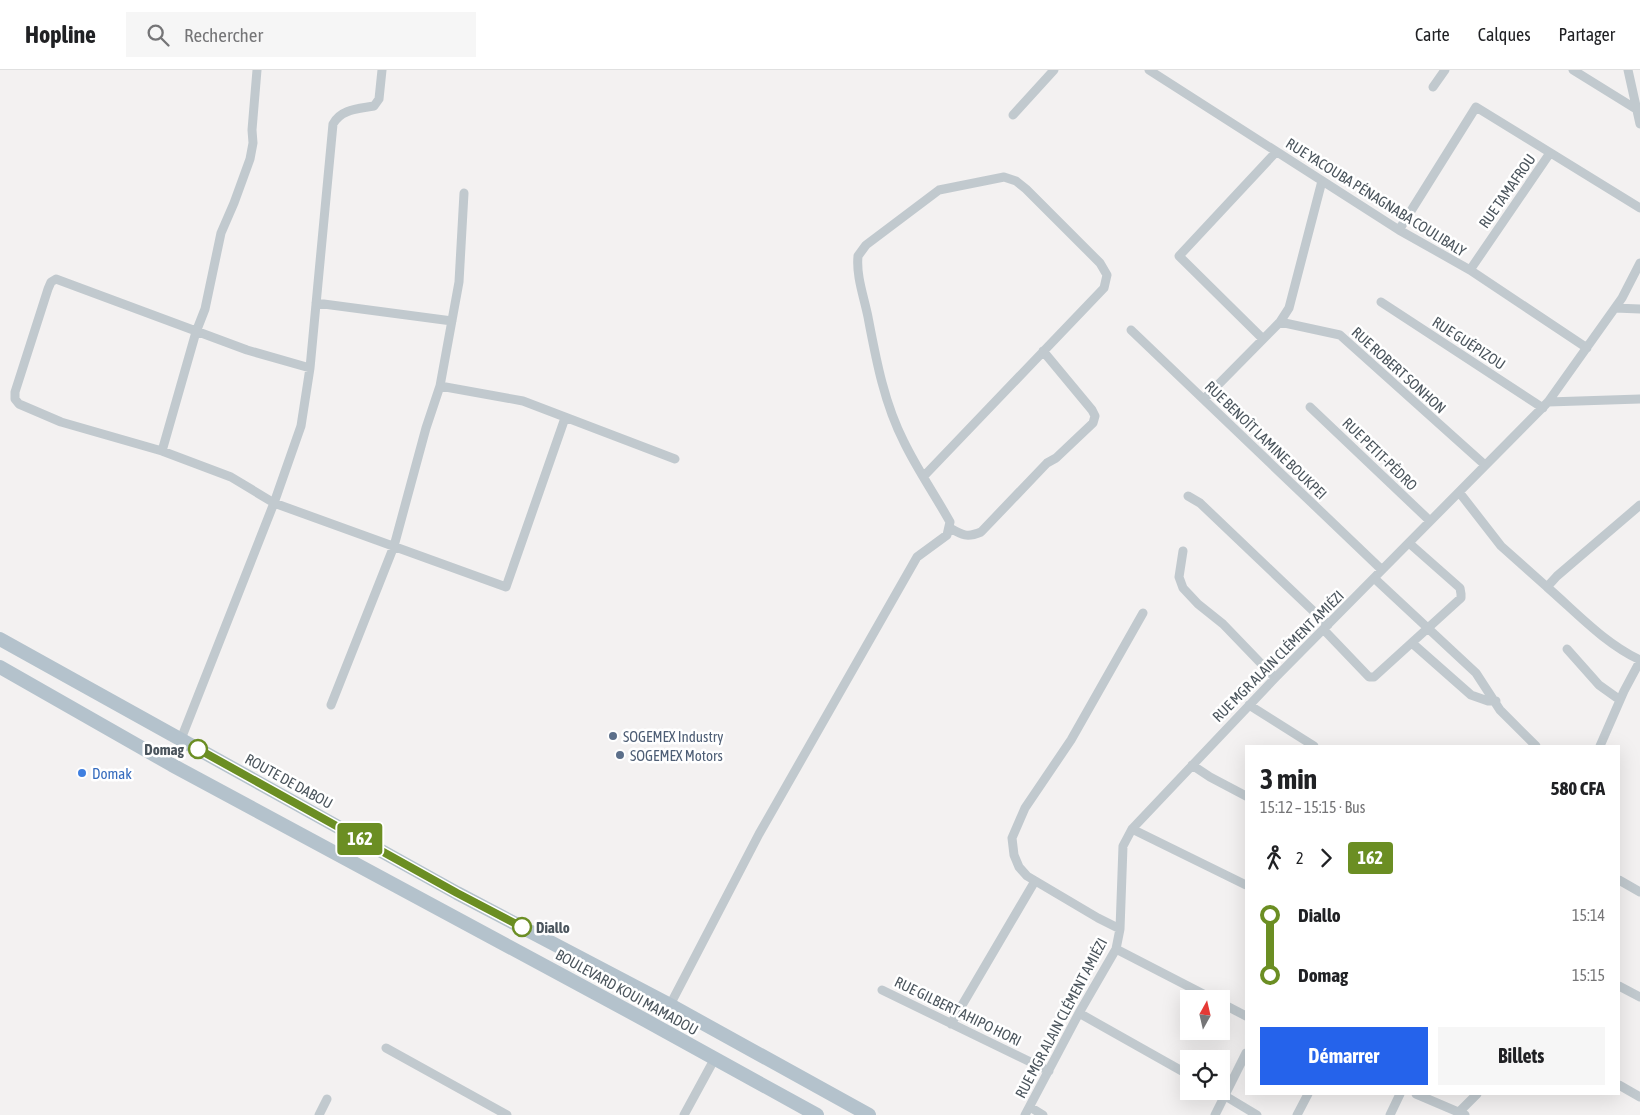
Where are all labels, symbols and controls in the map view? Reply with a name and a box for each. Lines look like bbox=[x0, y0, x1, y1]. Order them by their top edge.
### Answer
search box bbox=[126, 12, 476, 57]
text: Hopline bbox=[25, 21, 96, 48]
icon: search bbox=[144, 21, 172, 49]
text: Rechercher bbox=[184, 24, 263, 46]
text: Carte bbox=[1415, 24, 1450, 45]
text: Calques bbox=[1478, 24, 1531, 45]
text: Partager bbox=[1559, 24, 1615, 45]
street label: RUE YACOUBA PÉNAGNABA COULIBALY bbox=[1283, 134, 1469, 260]
street label: RUE TAMAFROU bbox=[1475, 151, 1539, 231]
street label: RUE GUÉPIZOU bbox=[1429, 313, 1509, 373]
street label: RUE ROBERT SONHON bbox=[1348, 323, 1450, 417]
street label: RUE BENOÎT LAMINE BOUKPEI bbox=[1202, 377, 1330, 503]
street label: RUE PETIT-PÉDRO bbox=[1339, 414, 1421, 494]
street label: RUE MGR ALAIN CLÉMENT AMIÉZI bbox=[1209, 587, 1347, 725]
place label: SOGEMEX Industry bbox=[623, 728, 723, 745]
marker: SOGEMEX Industry bbox=[607, 730, 619, 742]
marker: Domag bbox=[188, 739, 208, 759]
place label: Domag bbox=[144, 741, 185, 758]
place label: SOGEMEX Motors bbox=[630, 747, 723, 764]
marker: SOGEMEX Motors bbox=[614, 749, 626, 761]
street label: ROUTE DE DABOU bbox=[242, 750, 336, 812]
text: 3 min bbox=[1260, 763, 1317, 795]
place label: Domak bbox=[92, 765, 132, 782]
marker: Domak bbox=[76, 767, 88, 779]
text: 580 CFA bbox=[1550, 777, 1605, 799]
text: 15:12 – 15:15 · Bus bbox=[1260, 798, 1365, 816]
line badge: 162 bbox=[331, 823, 389, 855]
text: 162 bbox=[347, 828, 373, 849]
icon: walk bbox=[1260, 844, 1288, 872]
icon: forward bbox=[1312, 844, 1340, 872]
text: 162 bbox=[1358, 847, 1383, 868]
text: 2 bbox=[1296, 849, 1304, 867]
text: Diallo bbox=[1298, 904, 1341, 926]
text: 15:14 bbox=[1572, 906, 1605, 924]
marker: Diallo bbox=[512, 917, 532, 937]
place label: Diallo bbox=[536, 919, 570, 936]
street label: RUE MGR ALAIN CLÉMENT AMIÉZI bbox=[1012, 935, 1110, 1101]
street label: BOULEVARD KOUI MAMADOU bbox=[553, 946, 701, 1038]
text: Domag bbox=[1298, 964, 1348, 986]
text: 15:15 bbox=[1572, 966, 1605, 984]
street label: RUE GILBERT AHIPO HORI bbox=[892, 973, 1024, 1049]
north arrow bbox=[1180, 990, 1230, 1040]
map controls bbox=[1180, 990, 1230, 1100]
button: Démarrer bbox=[1260, 1027, 1428, 1085]
button: Billets bbox=[1438, 1027, 1605, 1085]
button: locate bbox=[1180, 1050, 1230, 1100]

